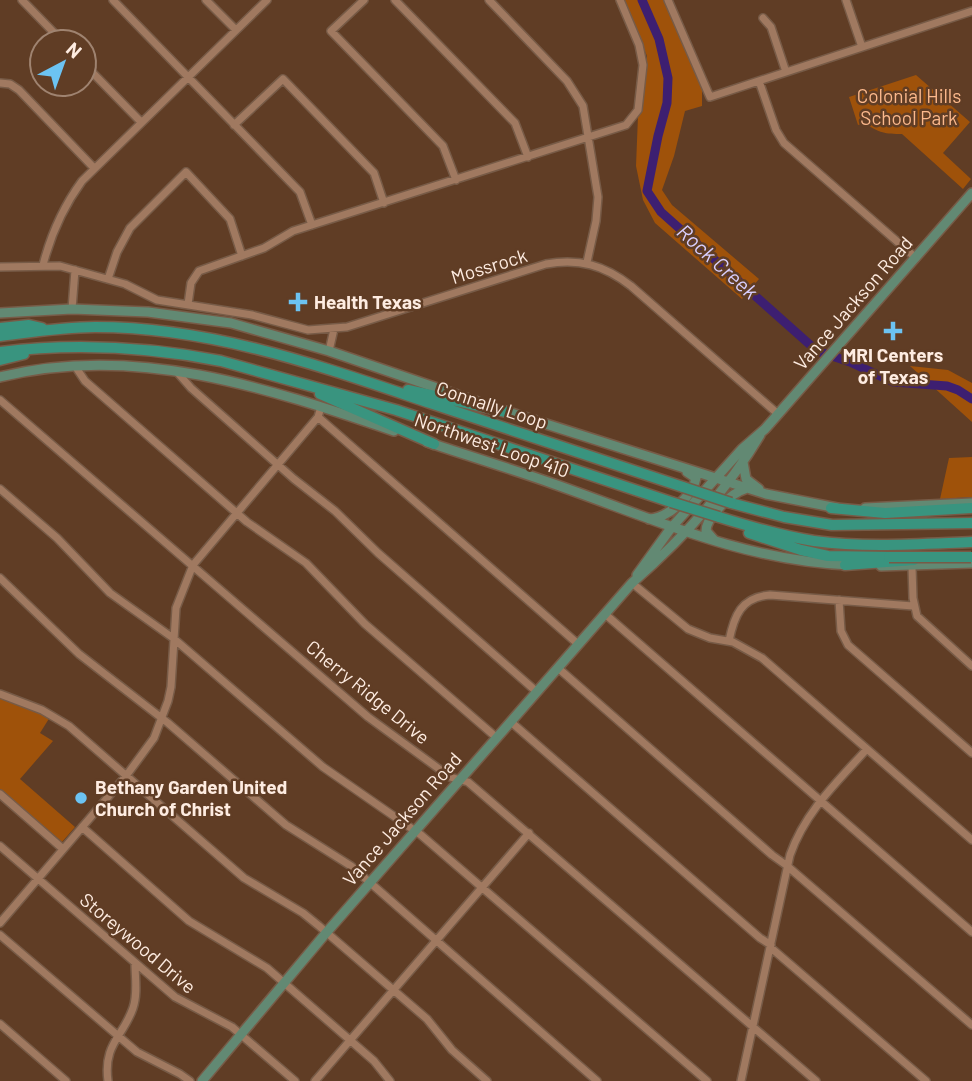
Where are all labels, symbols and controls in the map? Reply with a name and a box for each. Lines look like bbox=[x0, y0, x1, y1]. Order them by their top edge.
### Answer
north arrow bbox=[28, 28, 98, 98]
text: N bbox=[62, 37, 87, 63]
park label: Colonial Hills School Park bbox=[857, 84, 961, 129]
water label: Rock Creek bbox=[672, 218, 764, 304]
street label: Vance Jackson Road bbox=[788, 231, 917, 374]
street label: Mossrock bbox=[448, 243, 530, 288]
place label: Health Texas bbox=[314, 290, 422, 313]
marker: Health Texas bbox=[288, 292, 308, 312]
marker: MRI Centers of Texas bbox=[883, 321, 903, 341]
place label: MRI Centers of Texas bbox=[843, 343, 943, 388]
street label: Connally Loop bbox=[434, 376, 551, 433]
street label: Northwest Loop 410 bbox=[412, 407, 573, 482]
street label: Cherry Ridge Drive bbox=[302, 635, 435, 748]
street label: Vance Jackson Road bbox=[337, 747, 466, 890]
place label: Bethany Garden United Church of Christ bbox=[95, 775, 287, 820]
marker: Bethany Garden United Church of Christ bbox=[73, 790, 89, 806]
street label: Storeywood Drive bbox=[76, 887, 201, 998]

